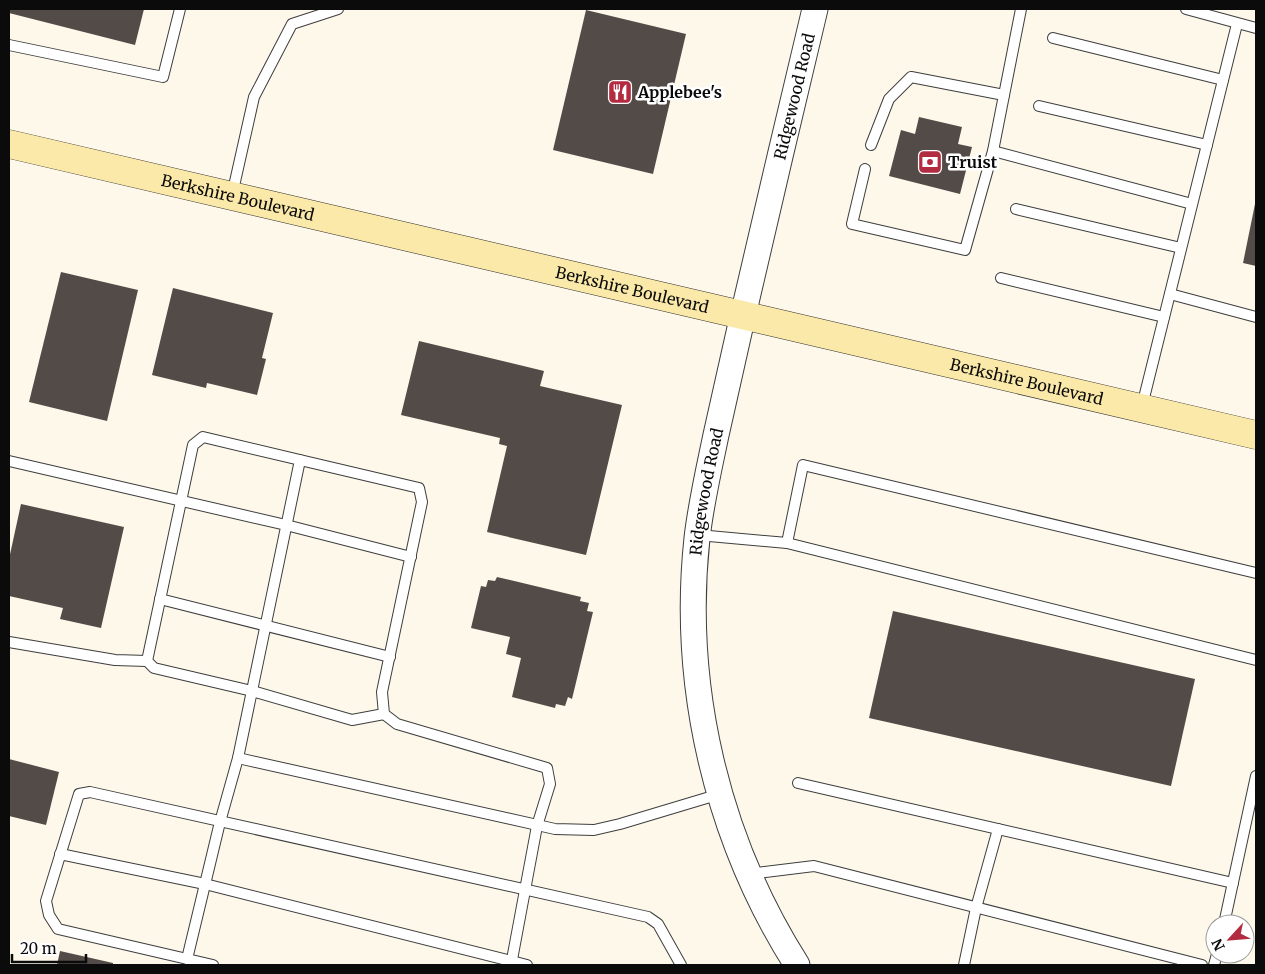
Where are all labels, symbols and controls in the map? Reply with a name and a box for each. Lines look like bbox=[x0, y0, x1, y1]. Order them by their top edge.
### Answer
street label: Ridgewood Road bbox=[770, 31, 819, 162]
restaurant icon: Applebee's bbox=[607, 79, 633, 105]
place label: Applebee's bbox=[637, 82, 722, 102]
bank icon: Truist bbox=[917, 149, 943, 175]
place label: Truist bbox=[948, 152, 998, 172]
street label: Berkshire Boulevard bbox=[159, 170, 317, 225]
street label: Berkshire Boulevard bbox=[554, 262, 711, 317]
street label: Berkshire Boulevard bbox=[948, 354, 1106, 409]
street label: Ridgewood Road bbox=[685, 426, 727, 556]
north arrow bbox=[1205, 914, 1255, 964]
scale bar bbox=[12, 932, 86, 964]
text: N bbox=[1208, 936, 1229, 954]
text: 20 m bbox=[20, 939, 57, 958]

